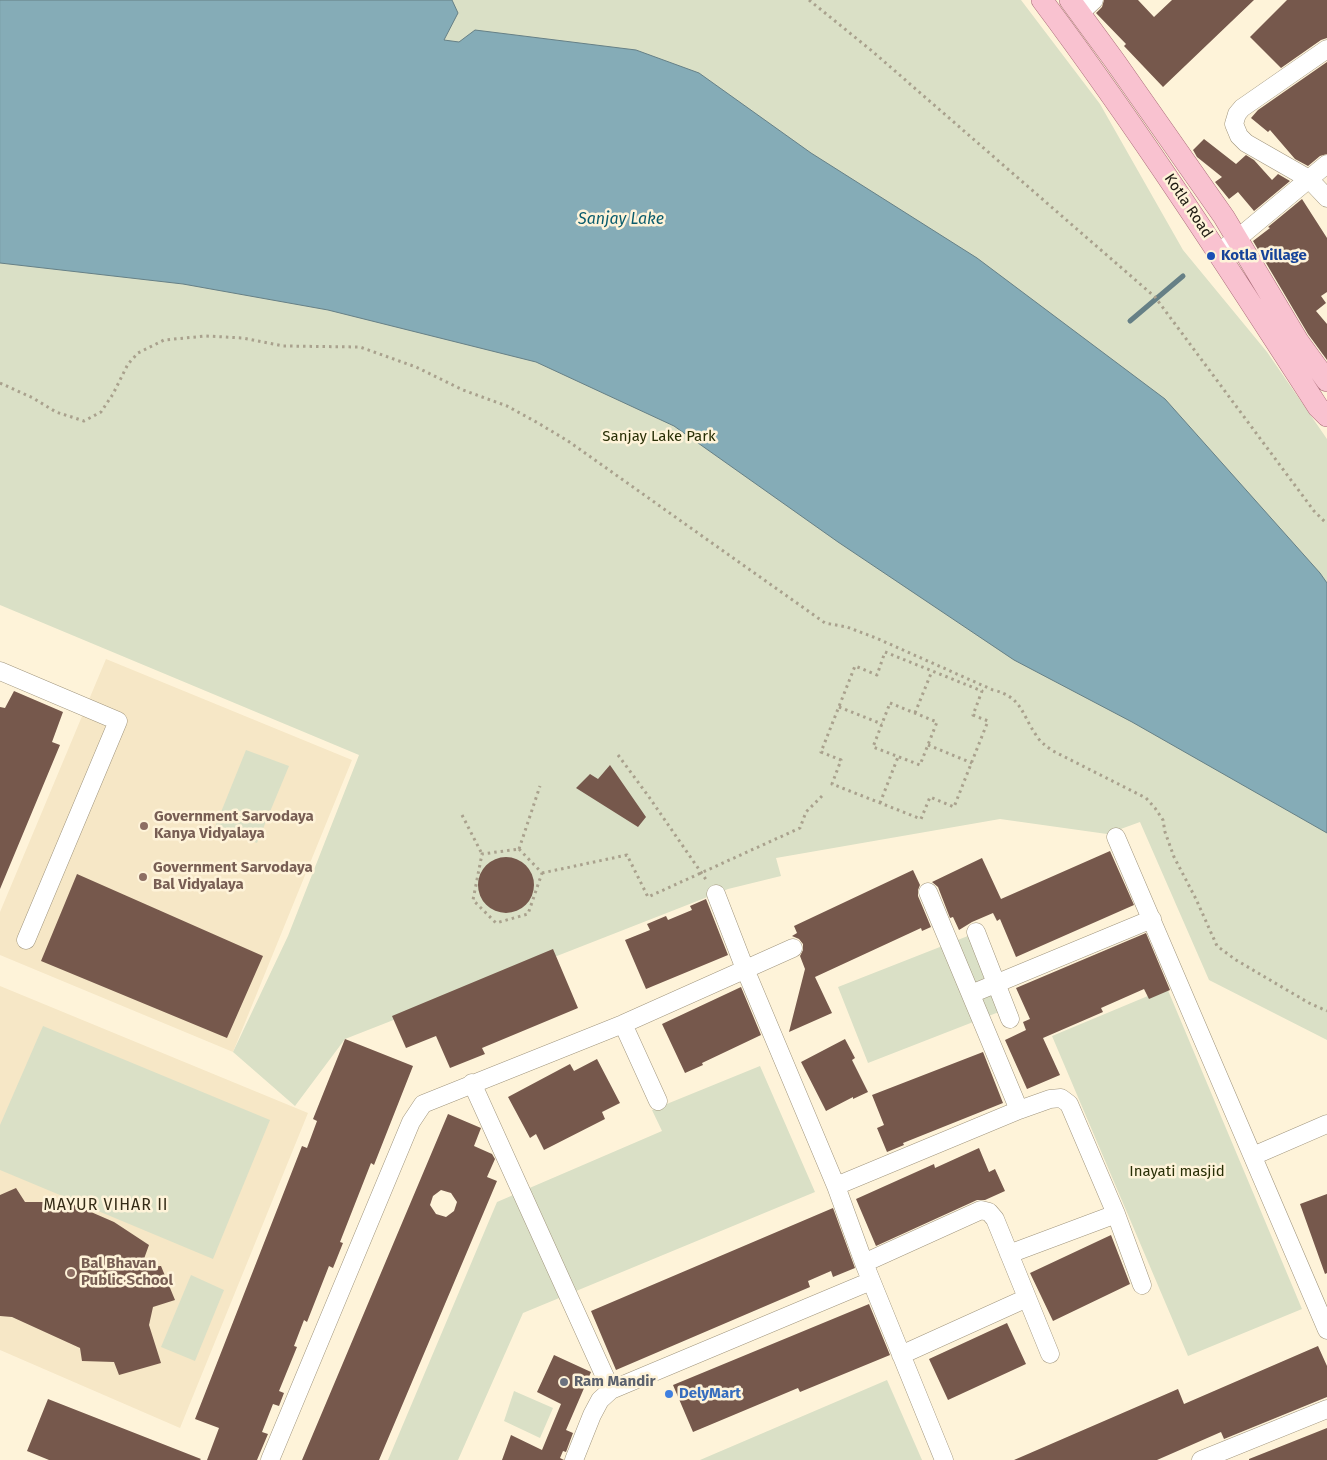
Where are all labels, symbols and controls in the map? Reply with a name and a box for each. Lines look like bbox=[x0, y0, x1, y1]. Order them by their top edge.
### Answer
street label: Kotla Road bbox=[1160, 170, 1216, 242]
water label: Sanjay Lake bbox=[578, 210, 664, 230]
place label: Kotla Village bbox=[1221, 247, 1307, 265]
marker: Kotla Village bbox=[1205, 250, 1217, 262]
park label: Sanjay Lake Park bbox=[602, 428, 716, 446]
place label: Government Sarvodaya Kanya Vidyalaya bbox=[154, 808, 314, 843]
marker: Government Sarvodaya Kanya Vidyalaya bbox=[138, 820, 150, 832]
place label: Government Sarvodaya Bal Vidyalaya bbox=[153, 859, 313, 894]
marker: Government Sarvodaya Bal Vidyalaya bbox=[137, 871, 149, 883]
park label: Inayati masjid bbox=[1129, 1163, 1225, 1181]
district label: MAYUR VIHAR II bbox=[42, 1196, 170, 1216]
place label: Bal Bhavan Public School bbox=[81, 1255, 173, 1290]
marker: Bal Bhavan Public School bbox=[65, 1267, 77, 1279]
place label: Ram Mandir bbox=[574, 1373, 655, 1391]
marker: Ram Mandir bbox=[558, 1376, 570, 1388]
place label: DelyMart bbox=[679, 1385, 741, 1403]
marker: DelyMart bbox=[663, 1388, 675, 1400]

